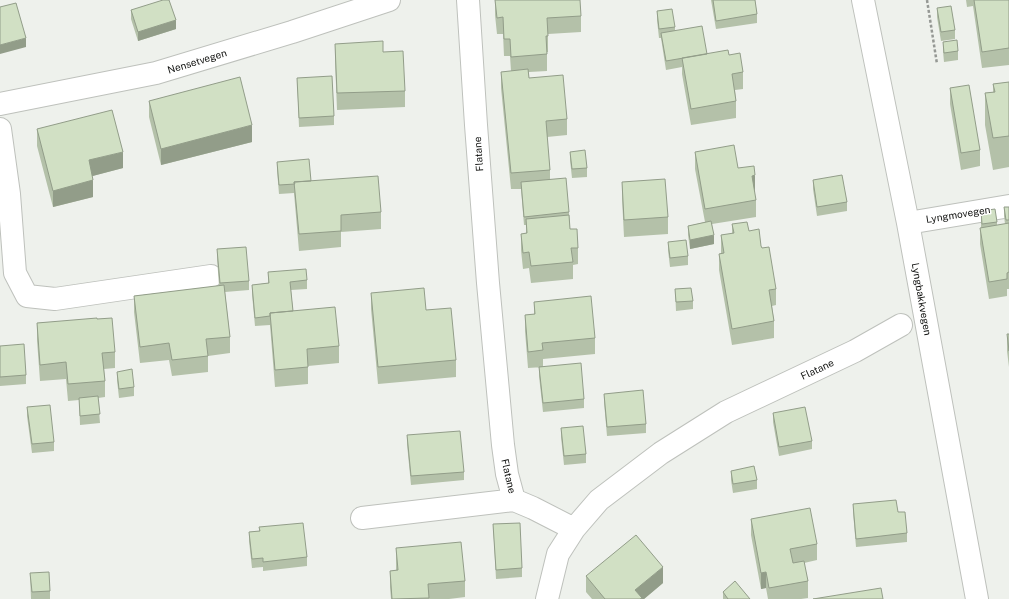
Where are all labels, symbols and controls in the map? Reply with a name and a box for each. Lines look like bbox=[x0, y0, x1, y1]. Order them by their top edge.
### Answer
street label: Nensetvegen bbox=[166, 46, 228, 76]
street label: Flatane bbox=[471, 136, 485, 172]
street label: Lyngmovegen bbox=[925, 203, 991, 225]
street label: Lyngbakkvegen bbox=[910, 262, 934, 337]
street label: Flatane bbox=[799, 356, 836, 382]
street label: Flatane bbox=[499, 458, 519, 495]

